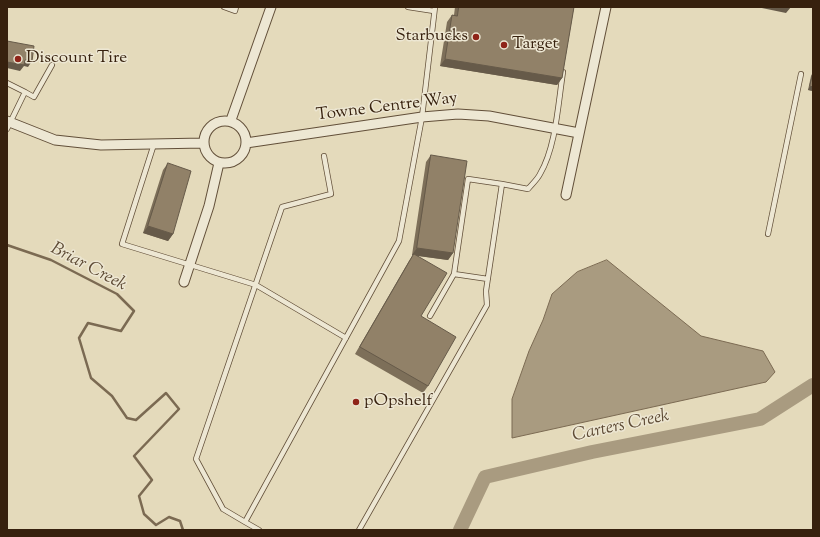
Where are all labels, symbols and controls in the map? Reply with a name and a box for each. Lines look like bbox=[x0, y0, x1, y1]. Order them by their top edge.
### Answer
place label: Starbucks bbox=[396, 27, 468, 47]
marker: Starbucks bbox=[471, 32, 481, 42]
place label: Target bbox=[512, 35, 558, 55]
marker: Target bbox=[499, 40, 509, 50]
place label: Discount Tire bbox=[26, 49, 127, 69]
marker: Discount Tire bbox=[13, 54, 23, 64]
street label: Towne Centre Way bbox=[315, 89, 459, 127]
water label: Briar Creek bbox=[46, 239, 130, 297]
place label: pOpshelf bbox=[364, 392, 432, 412]
marker: pOpshelf bbox=[351, 397, 361, 407]
water label: Carters Creek bbox=[571, 406, 671, 448]

